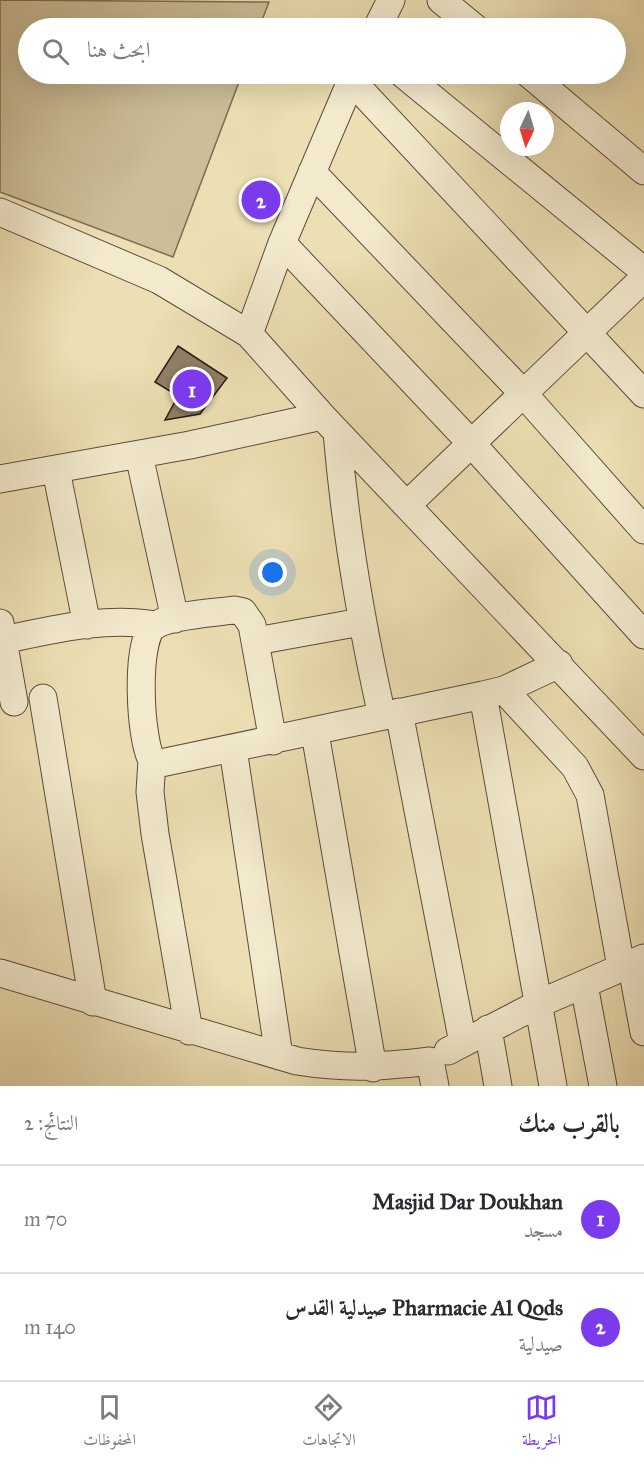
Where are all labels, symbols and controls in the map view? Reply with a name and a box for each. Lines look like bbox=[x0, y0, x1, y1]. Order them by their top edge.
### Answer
search box bbox=[18, 18, 626, 84]
icon: search bbox=[39, 35, 72, 68]
text: ابحث هنا bbox=[87, 36, 150, 63]
north arrow bbox=[500, 102, 554, 156]
pin: 2 bbox=[242, 178, 280, 222]
pin: 1 bbox=[172, 366, 212, 412]
your location bbox=[258, 558, 287, 587]
text: بالقرب منك bbox=[518, 1107, 620, 1139]
text: النتائج: 2 bbox=[24, 1111, 78, 1135]
text: Masjid Dar Doukhan bbox=[372, 1188, 563, 1215]
text: 70 m bbox=[24, 1207, 67, 1231]
text: 1 bbox=[597, 1207, 604, 1231]
text: مسجد bbox=[524, 1218, 563, 1242]
text: Pharmacie Al Qods صيدلية القدس bbox=[285, 1294, 563, 1321]
text: 140 m bbox=[24, 1315, 76, 1339]
text: 2 bbox=[596, 1315, 605, 1339]
text: صيدلية bbox=[519, 1332, 563, 1356]
tab: المحفوظات bbox=[83, 1391, 136, 1455]
tab: الاتجاهات bbox=[302, 1391, 356, 1455]
tab: الخريطة bbox=[522, 1391, 561, 1455]

